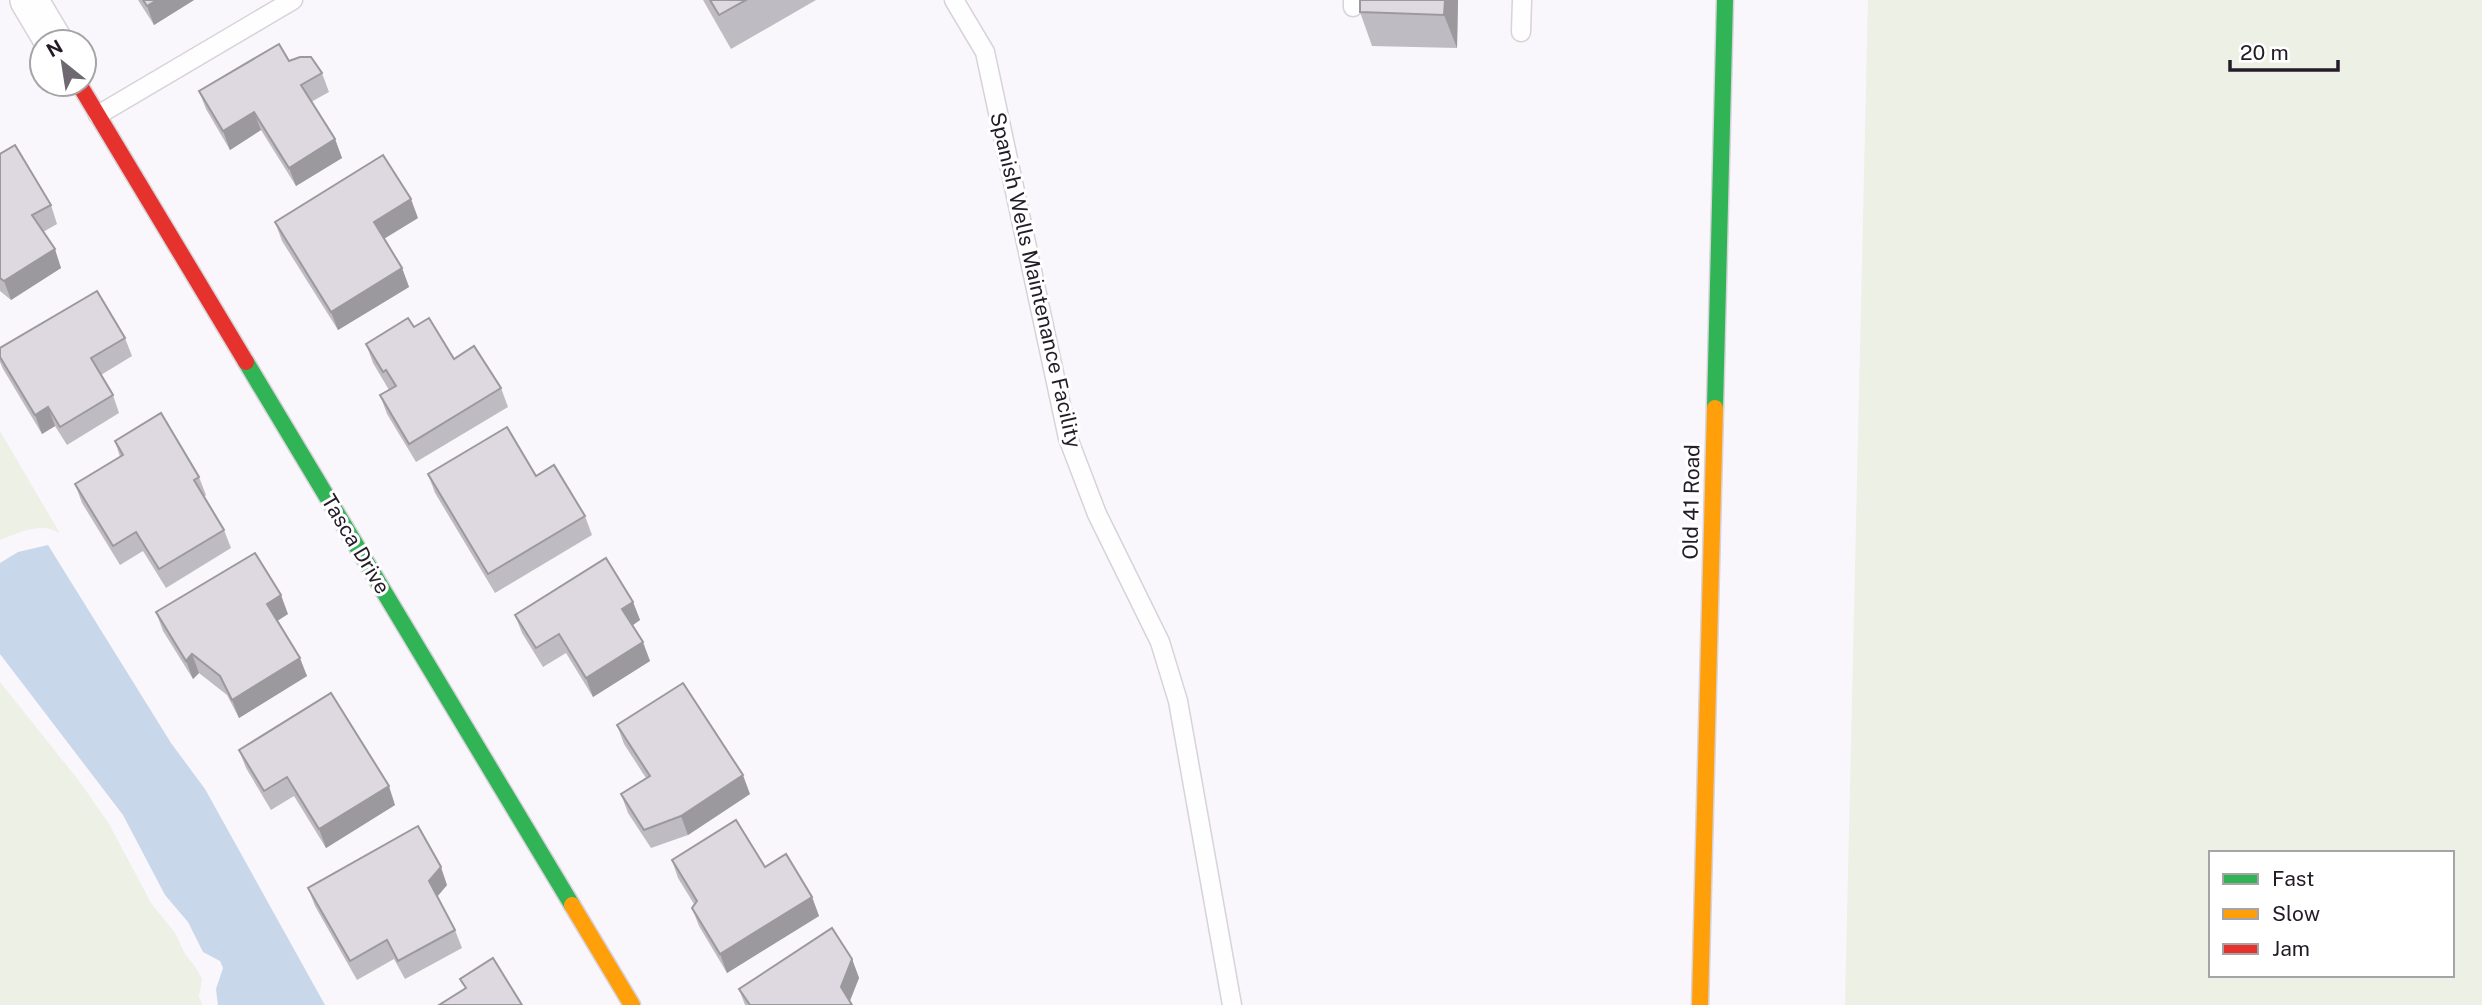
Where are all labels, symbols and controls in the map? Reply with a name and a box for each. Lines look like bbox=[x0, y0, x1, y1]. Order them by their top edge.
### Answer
north arrow bbox=[28, 28, 98, 98]
scale bar bbox=[2230, 28, 2338, 72]
text: N bbox=[43, 35, 66, 62]
text: 20 m bbox=[2240, 40, 2289, 65]
street label: Spanish Wells Maintenance Facility bbox=[985, 110, 1087, 450]
street label: Old 41 Road bbox=[1677, 444, 1705, 560]
street label: Tasca Drive bbox=[317, 490, 395, 598]
legend bbox=[2209, 851, 2454, 977]
text: Fast bbox=[2272, 866, 2314, 891]
text: Slow bbox=[2272, 901, 2320, 926]
text: Jam bbox=[2272, 936, 2310, 961]

